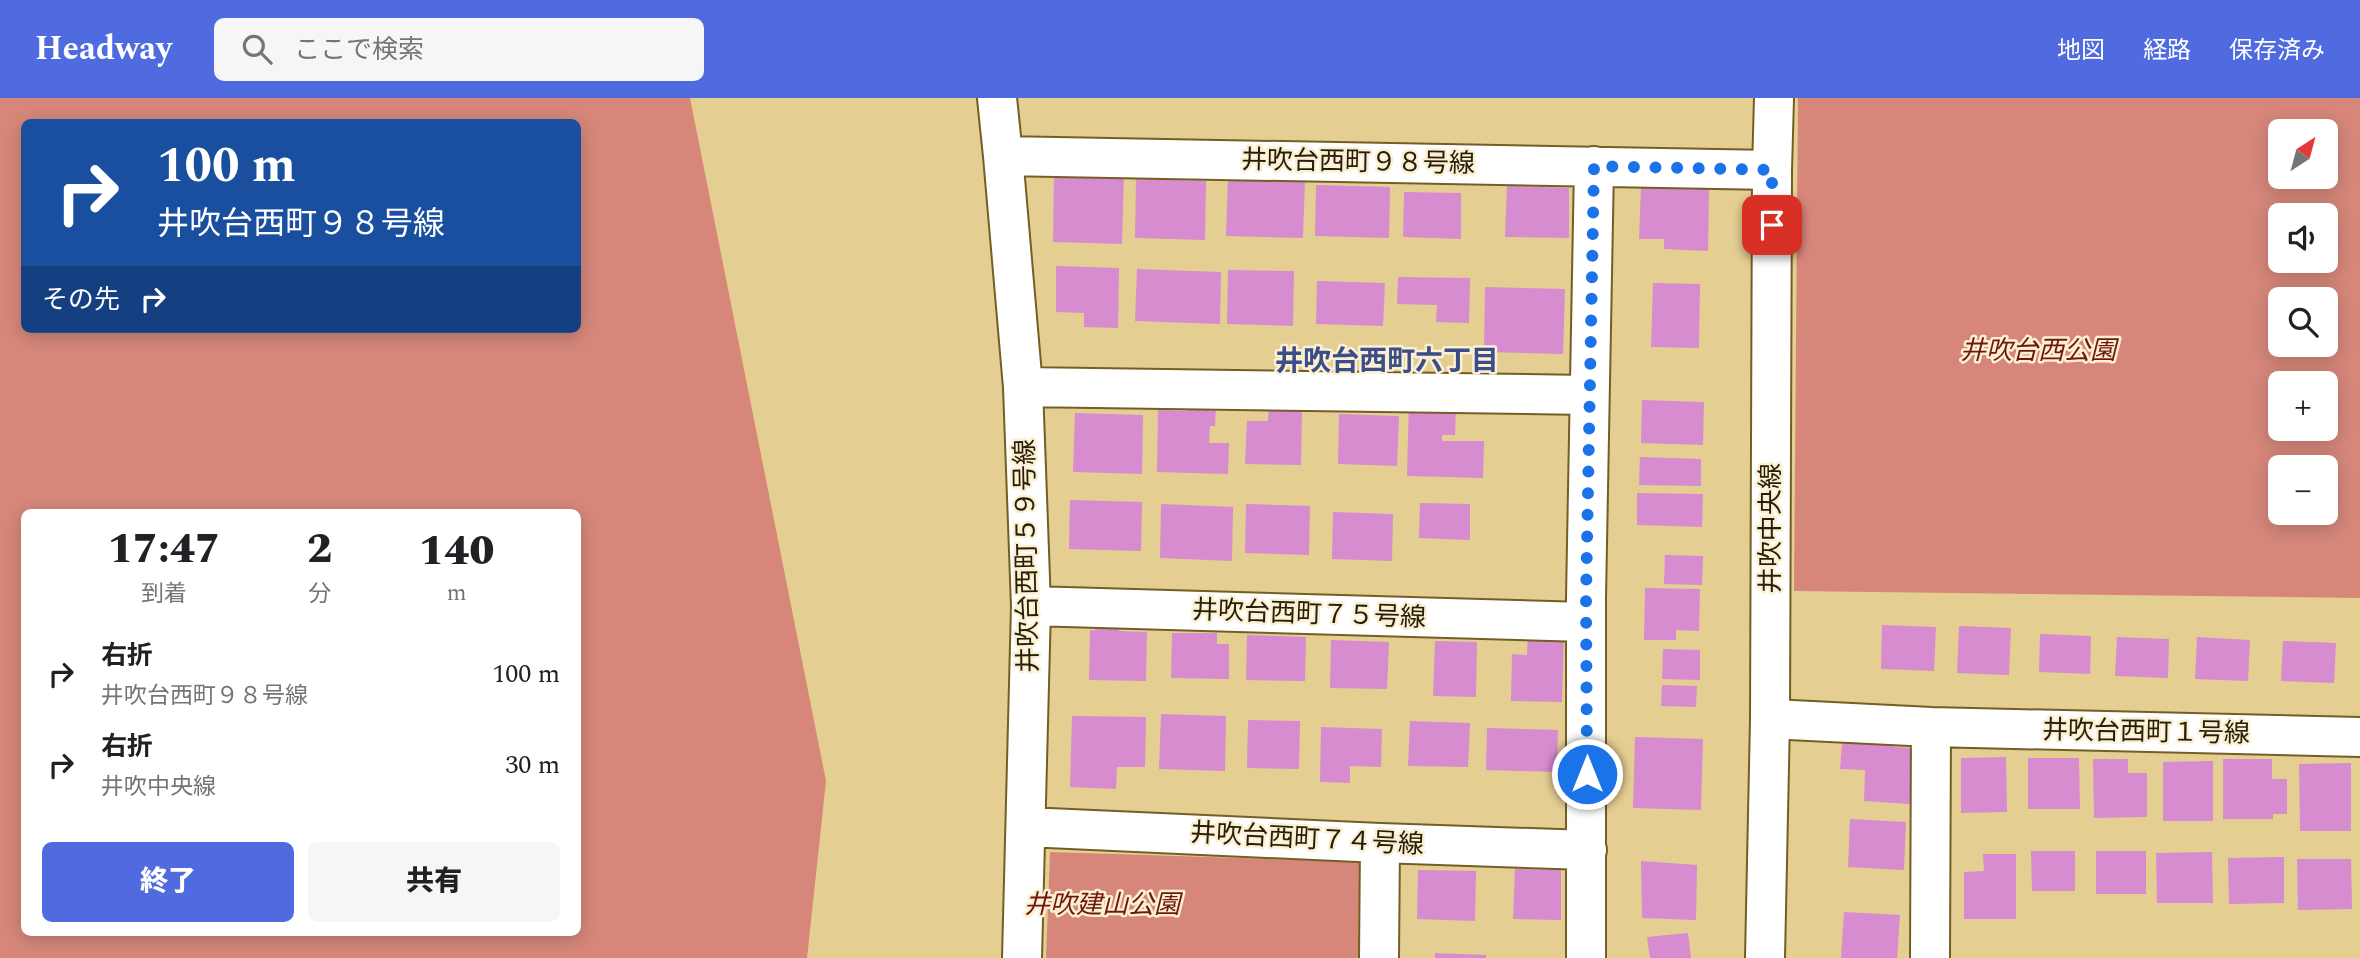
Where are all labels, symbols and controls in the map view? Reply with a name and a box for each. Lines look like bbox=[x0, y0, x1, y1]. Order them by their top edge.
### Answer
search box bbox=[214, 18, 704, 81]
text: Headway bbox=[35, 24, 172, 74]
icon: search bbox=[238, 30, 276, 68]
text: ここで検索 bbox=[294, 30, 424, 70]
text: 地図 bbox=[2057, 33, 2105, 69]
text: 経路 bbox=[2143, 33, 2191, 69]
text: 保存済み bbox=[2229, 33, 2325, 69]
north arrow bbox=[2268, 119, 2338, 189]
map controls bbox=[2268, 119, 2338, 525]
text: 100 m bbox=[157, 129, 296, 204]
street label: 井吹台西町９８号線 bbox=[1241, 140, 1475, 184]
icon: right bbox=[42, 147, 133, 238]
pin bbox=[1742, 195, 1802, 255]
text: 井吹台西町９８号線 bbox=[157, 200, 445, 249]
button: sound bbox=[2268, 203, 2338, 273]
icon: arrive bbox=[1753, 206, 1791, 244]
text: その先 bbox=[42, 280, 120, 320]
icon: right bbox=[134, 280, 172, 318]
button: search bbox=[2268, 287, 2338, 357]
park label: 井吹台西公園 bbox=[1960, 331, 2120, 371]
district label: 井吹台西町六丁目 bbox=[1275, 340, 1499, 383]
button: + bbox=[2268, 371, 2338, 441]
street label: 井吹台西町５９号線 bbox=[1005, 439, 1049, 673]
button: − bbox=[2268, 455, 2338, 525]
street label: 井吹中央線 bbox=[1751, 463, 1791, 593]
text: 17:47 bbox=[108, 518, 220, 581]
text: 2 bbox=[307, 518, 332, 581]
text: 140 bbox=[419, 520, 494, 583]
text: m bbox=[447, 576, 466, 611]
text: 到着 bbox=[141, 577, 187, 612]
text: 分 bbox=[308, 577, 331, 612]
street label: 井吹台西町７５号線 bbox=[1191, 590, 1427, 638]
text: 右折 bbox=[101, 636, 153, 676]
text: 100 m bbox=[492, 654, 560, 694]
icon: right bbox=[42, 655, 80, 693]
text: 井吹台西町９８号線 bbox=[101, 679, 308, 714]
street label: 井吹台西町１号線 bbox=[2042, 710, 2250, 754]
text: 右折 bbox=[101, 727, 153, 767]
position arrow bbox=[1550, 737, 1624, 811]
text: 30 m bbox=[505, 745, 560, 785]
icon: right bbox=[42, 746, 80, 784]
text: 井吹中央線 bbox=[101, 770, 216, 805]
street label: 井吹台西町７４号線 bbox=[1189, 813, 1425, 865]
button: 終了 bbox=[42, 842, 294, 922]
button: 共有 bbox=[308, 842, 560, 922]
park label: 井吹建山公園 bbox=[1024, 885, 1184, 925]

